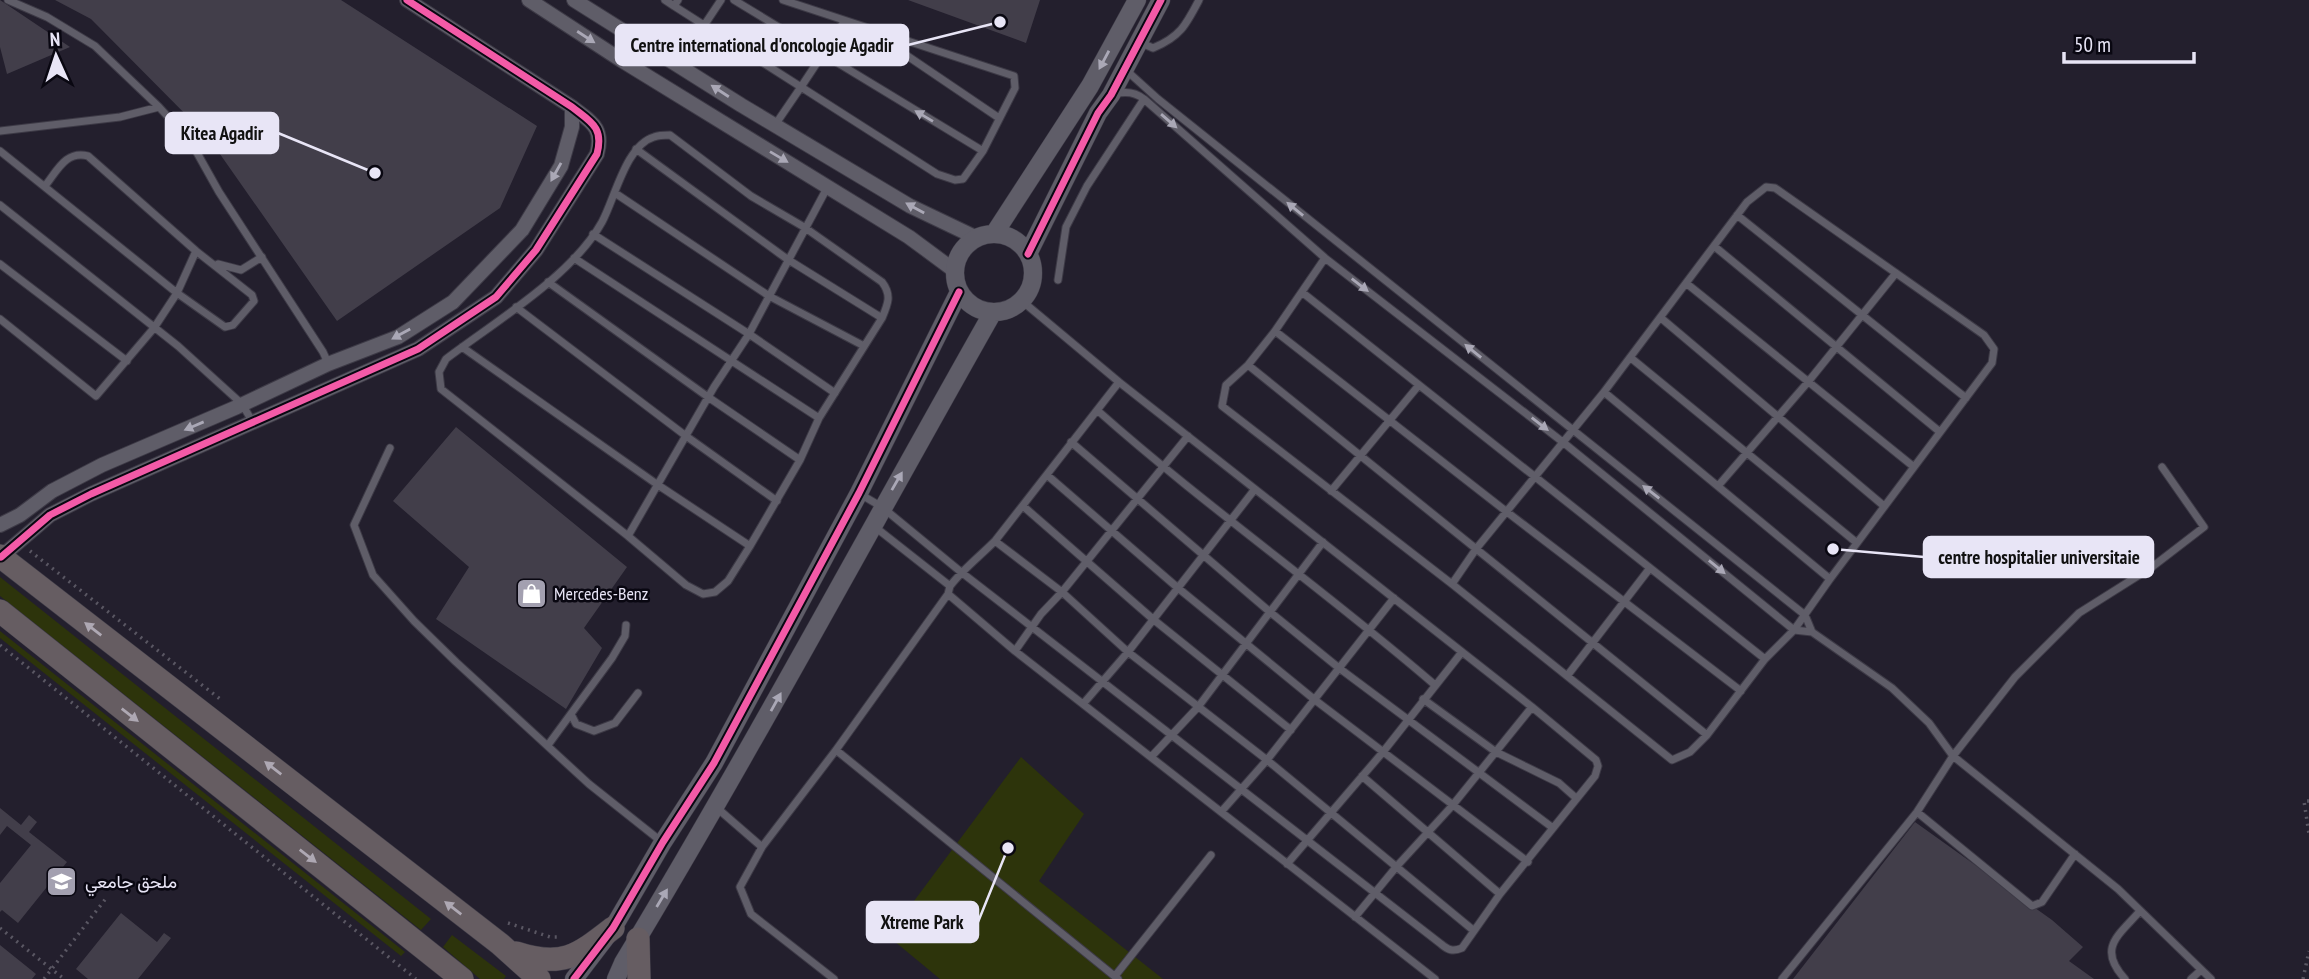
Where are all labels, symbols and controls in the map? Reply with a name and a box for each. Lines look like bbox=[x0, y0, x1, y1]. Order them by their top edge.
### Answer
north arrow bbox=[21, 21, 91, 91]
scale bar bbox=[2064, 21, 2194, 65]
callout: Centre international d'oncologie Agadir bbox=[616, 25, 908, 65]
text: N bbox=[49, 27, 61, 51]
one-way arrow bbox=[577, 30, 595, 44]
text: 50 m bbox=[2074, 31, 2111, 58]
text: Centre international d'oncologie Agadir bbox=[630, 33, 894, 57]
one-way arrow bbox=[1099, 50, 1110, 70]
one-way arrow bbox=[710, 85, 730, 98]
one-way arrow bbox=[915, 110, 934, 122]
callout: Kitea Agadir bbox=[166, 113, 278, 153]
one-way arrow bbox=[1160, 113, 1178, 129]
text: Kitea Agadir bbox=[181, 121, 264, 145]
one-way arrow bbox=[770, 151, 789, 164]
one-way arrow bbox=[551, 163, 563, 183]
one-way arrow bbox=[1287, 201, 1305, 216]
one-way arrow bbox=[906, 202, 925, 214]
one-way arrow bbox=[1351, 278, 1369, 292]
one-way arrow bbox=[391, 327, 411, 339]
one-way arrow bbox=[1464, 343, 1482, 358]
one-way arrow bbox=[1531, 417, 1549, 431]
one-way arrow bbox=[183, 420, 204, 431]
one-way arrow bbox=[891, 471, 903, 490]
one-way arrow bbox=[1642, 485, 1660, 500]
callout: centre hospitalier universitaie bbox=[1924, 537, 2153, 577]
text: centre hospitalier universitaie bbox=[1938, 545, 2140, 569]
one-way arrow bbox=[1708, 559, 1726, 574]
shop icon: Mercedes-Benz bbox=[514, 576, 548, 610]
place label: Mercedes-Benz bbox=[554, 582, 648, 605]
one-way arrow bbox=[85, 621, 103, 636]
one-way arrow bbox=[770, 692, 782, 711]
one-way arrow bbox=[121, 707, 139, 722]
one-way arrow bbox=[264, 762, 282, 776]
one-way arrow bbox=[299, 849, 317, 864]
school or university icon: ملحق جامعي bbox=[45, 864, 79, 898]
place label: ملحق جامعي bbox=[85, 870, 177, 897]
one-way arrow bbox=[655, 889, 668, 908]
one-way arrow bbox=[444, 900, 462, 915]
callout: Xtreme Park bbox=[867, 902, 978, 942]
text: Xtreme Park bbox=[880, 910, 964, 934]

